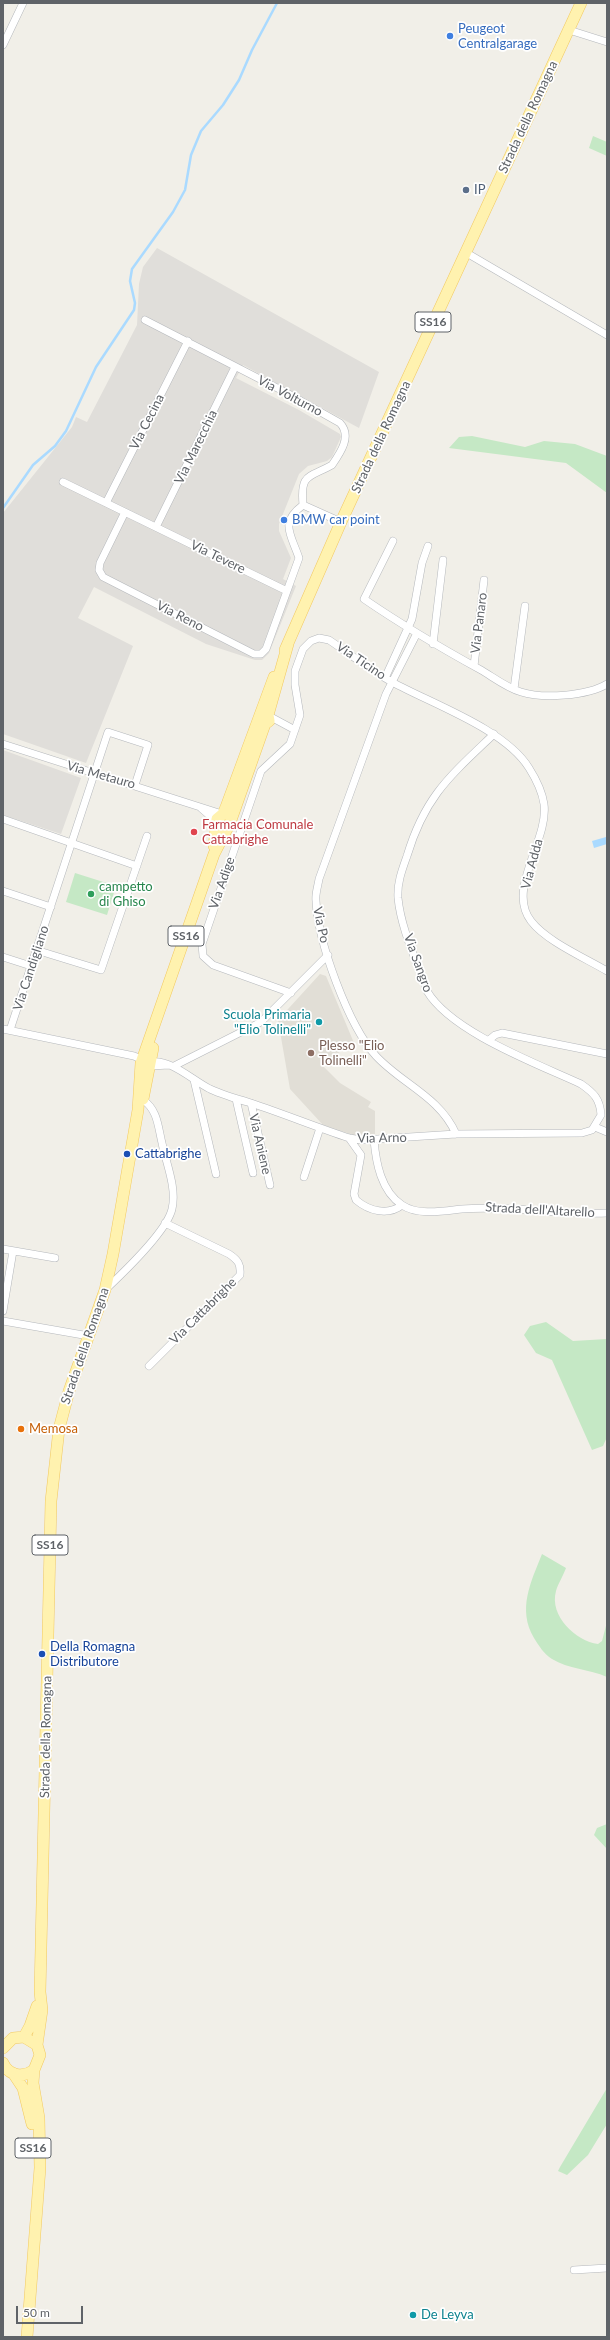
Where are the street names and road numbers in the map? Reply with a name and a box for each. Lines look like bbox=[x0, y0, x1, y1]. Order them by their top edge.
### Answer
street label: Strada della Romagna bbox=[495, 58, 561, 176]
road number: SS16 bbox=[415, 312, 451, 332]
street label: Via Volturno bbox=[255, 372, 325, 420]
street label: Strada della Romagna bbox=[348, 378, 414, 496]
street label: Via Cecina bbox=[126, 392, 168, 452]
street label: Via Marecchia bbox=[171, 407, 221, 487]
street label: Via Tevere bbox=[188, 537, 248, 577]
street label: Via Panaro bbox=[468, 592, 490, 654]
street label: Via Reno bbox=[154, 597, 206, 635]
street label: Via Ticino bbox=[333, 639, 389, 683]
street label: Via Metauro bbox=[65, 758, 137, 792]
street label: Via Adda bbox=[518, 837, 546, 891]
street label: Via Adige bbox=[206, 855, 238, 911]
street label: Via Po bbox=[310, 906, 332, 944]
street label: Via Candigliano bbox=[10, 923, 52, 1013]
road number: SS16 bbox=[168, 926, 204, 946]
street label: Via Sangro bbox=[400, 932, 436, 994]
street label: Via Aniene bbox=[245, 1112, 275, 1176]
street label: Via Arno bbox=[357, 1130, 407, 1146]
street label: Strada dell'Altarello bbox=[485, 1199, 595, 1221]
street label: Via Cattabrighe bbox=[166, 1274, 240, 1348]
street label: Strada della Romagna bbox=[58, 1286, 112, 1406]
road number: SS16 bbox=[32, 1535, 68, 1555]
street label: Strada della Romagna bbox=[37, 1676, 55, 1798]
road number: SS16 bbox=[15, 2138, 51, 2158]

